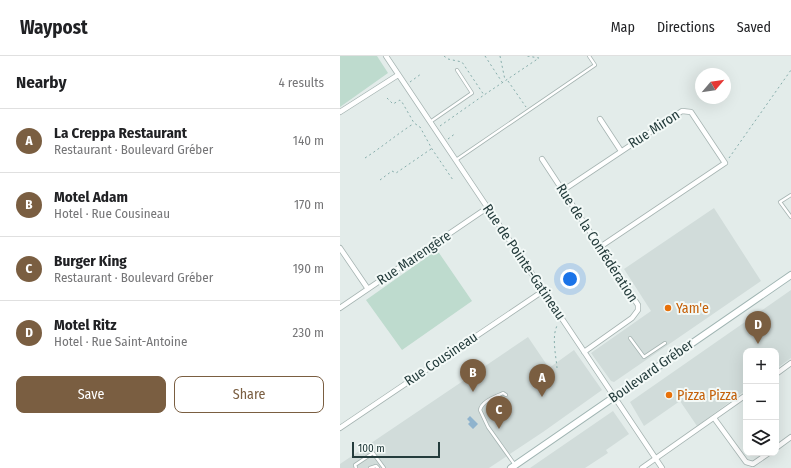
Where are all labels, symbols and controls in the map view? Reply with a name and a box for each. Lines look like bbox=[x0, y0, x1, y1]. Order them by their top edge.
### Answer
text: Waypost bbox=[20, 16, 88, 39]
text: Map bbox=[611, 19, 635, 36]
text: Directions bbox=[657, 19, 715, 36]
text: Saved bbox=[737, 19, 771, 36]
north arrow bbox=[695, 68, 731, 104]
text: Nearby bbox=[16, 72, 67, 93]
text: 4 results bbox=[278, 75, 324, 90]
street label: Rue Miron bbox=[625, 106, 683, 152]
text: La Creppa Restaurant bbox=[54, 124, 187, 142]
text: A bbox=[25, 133, 33, 148]
text: 140 m bbox=[293, 133, 324, 148]
text: Restaurant · Boulevard Gréber bbox=[54, 142, 213, 157]
street label: Rue de la Confédération bbox=[552, 181, 642, 305]
text: Motel Adam bbox=[54, 188, 128, 206]
text: B bbox=[25, 197, 33, 212]
text: 170 m bbox=[294, 197, 324, 212]
street label: Rue de Pointe-Gatineau bbox=[479, 201, 569, 323]
text: Hotel · Rue Cousineau bbox=[54, 206, 170, 221]
street label: Rue Marengère bbox=[374, 227, 454, 289]
text: Burger King bbox=[54, 252, 127, 270]
text: C bbox=[26, 261, 32, 276]
text: 190 m bbox=[293, 261, 324, 276]
your location bbox=[560, 269, 580, 289]
text: Restaurant · Boulevard Gréber bbox=[54, 270, 213, 285]
place label: Yam'e bbox=[676, 300, 709, 317]
marker: Yam'e bbox=[663, 303, 673, 313]
pin: D bbox=[745, 311, 771, 344]
text: Motel Ritz bbox=[54, 316, 117, 334]
text: D bbox=[25, 325, 33, 340]
text: 230 m bbox=[293, 325, 324, 340]
street label: Rue Cousineau bbox=[401, 328, 481, 390]
text: Hotel · Rue Saint-Antoine bbox=[54, 334, 187, 349]
street label: Boulevard Gréber bbox=[605, 335, 697, 407]
map controls bbox=[743, 348, 779, 456]
button: + bbox=[743, 348, 779, 384]
pin: B bbox=[460, 359, 486, 392]
pin: A bbox=[529, 364, 555, 397]
button: Save bbox=[16, 376, 166, 413]
button: Share bbox=[174, 376, 324, 413]
button: − bbox=[743, 384, 779, 420]
place label: Pizza Pizza bbox=[677, 387, 738, 404]
marker: Pizza Pizza bbox=[664, 390, 674, 400]
pin: C bbox=[486, 396, 512, 429]
button: layers bbox=[743, 420, 779, 456]
scale bar bbox=[352, 440, 440, 459]
text: 100 m bbox=[358, 442, 385, 455]

